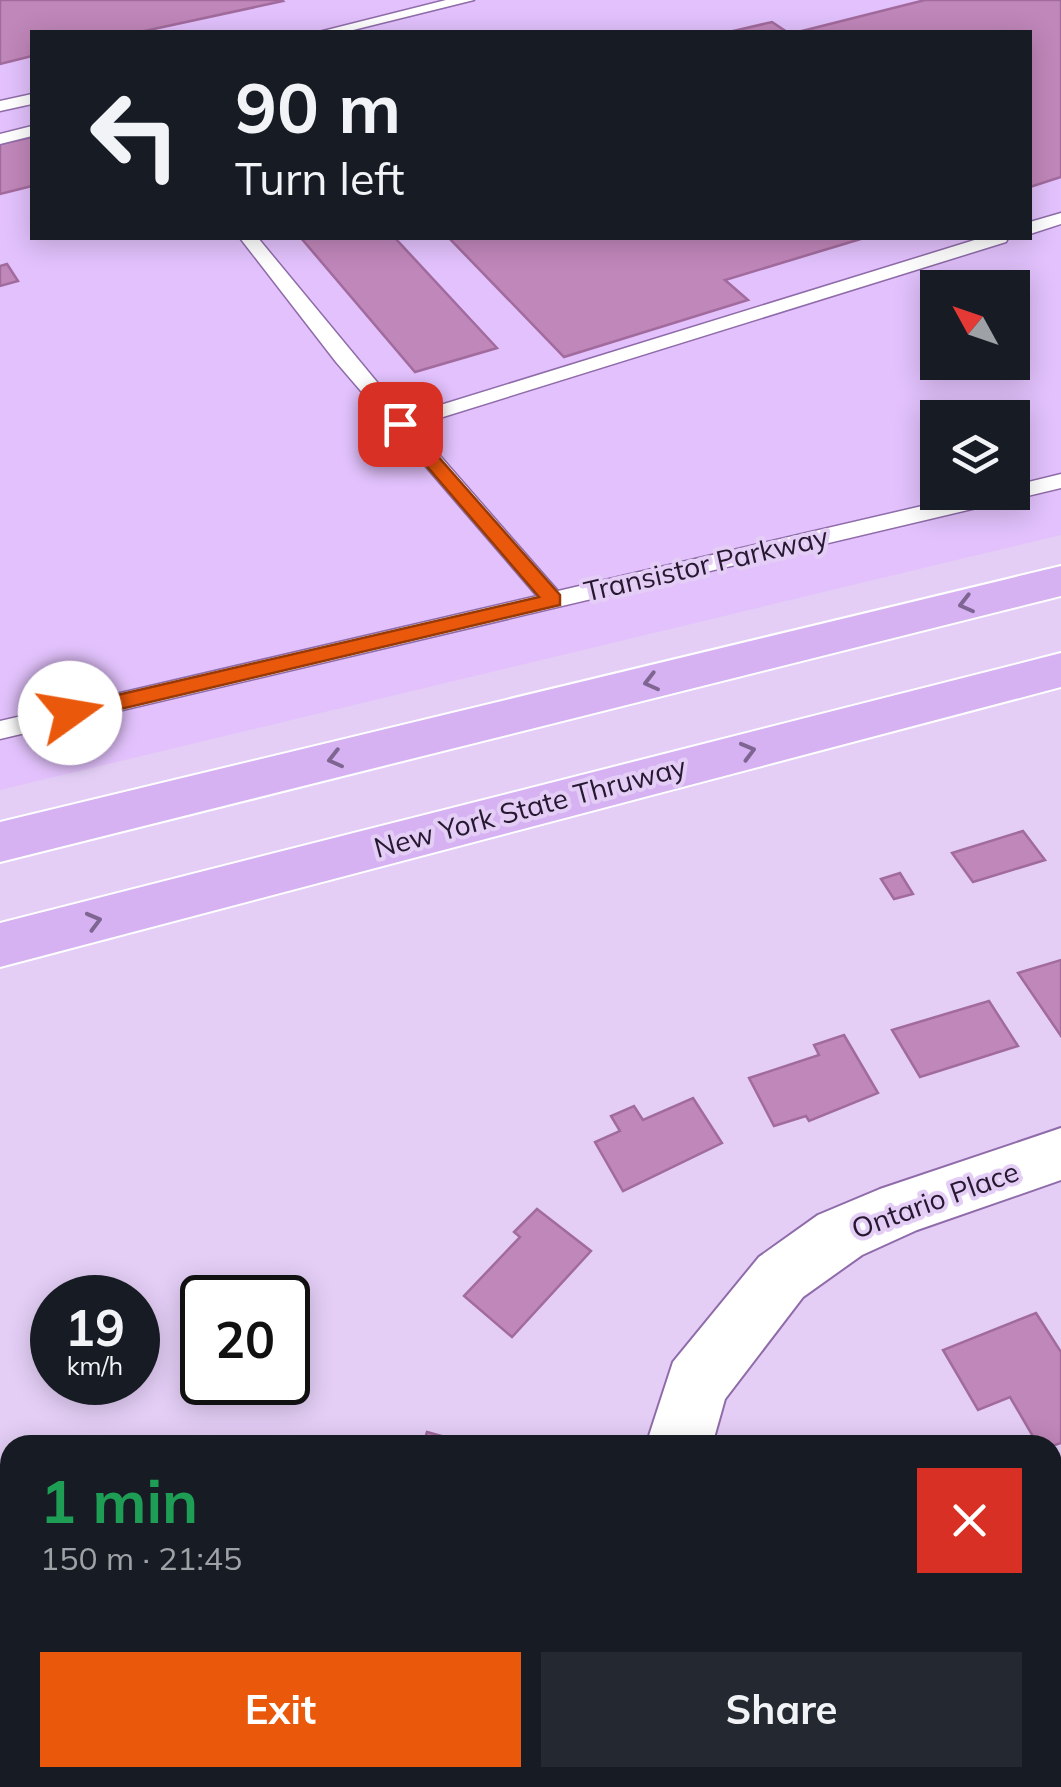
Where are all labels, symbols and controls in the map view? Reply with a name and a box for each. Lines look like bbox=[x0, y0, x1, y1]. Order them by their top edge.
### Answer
text: 90 m bbox=[235, 63, 401, 151]
icon: left bbox=[70, 70, 200, 200]
text: Turn left bbox=[235, 150, 404, 206]
north arrow bbox=[920, 270, 1030, 380]
map controls bbox=[920, 270, 1030, 510]
pin bbox=[358, 382, 443, 467]
icon: arrive bbox=[373, 397, 428, 452]
button: layers bbox=[920, 400, 1030, 510]
street label: Transistor Parkway bbox=[580, 518, 831, 609]
one-way arrow bbox=[958, 592, 975, 613]
position arrow bbox=[18, 661, 122, 765]
one-way arrow bbox=[643, 670, 660, 691]
one-way arrow bbox=[739, 742, 756, 763]
one-way arrow bbox=[327, 748, 344, 769]
street label: New York State Thruway bbox=[370, 748, 690, 865]
one-way arrow bbox=[85, 911, 102, 932]
street label: Ontario Place bbox=[846, 1153, 1023, 1246]
speed limit sign: 20 bbox=[180, 1275, 310, 1405]
text: 19 bbox=[65, 1296, 125, 1359]
text: km/h bbox=[67, 1350, 123, 1381]
text: 1 min bbox=[40, 1463, 198, 1538]
button: close bbox=[917, 1468, 1022, 1573]
text: 150 m · 21:45 bbox=[40, 1538, 242, 1578]
button: Exit bbox=[40, 1652, 521, 1767]
button: Share bbox=[541, 1652, 1022, 1767]

